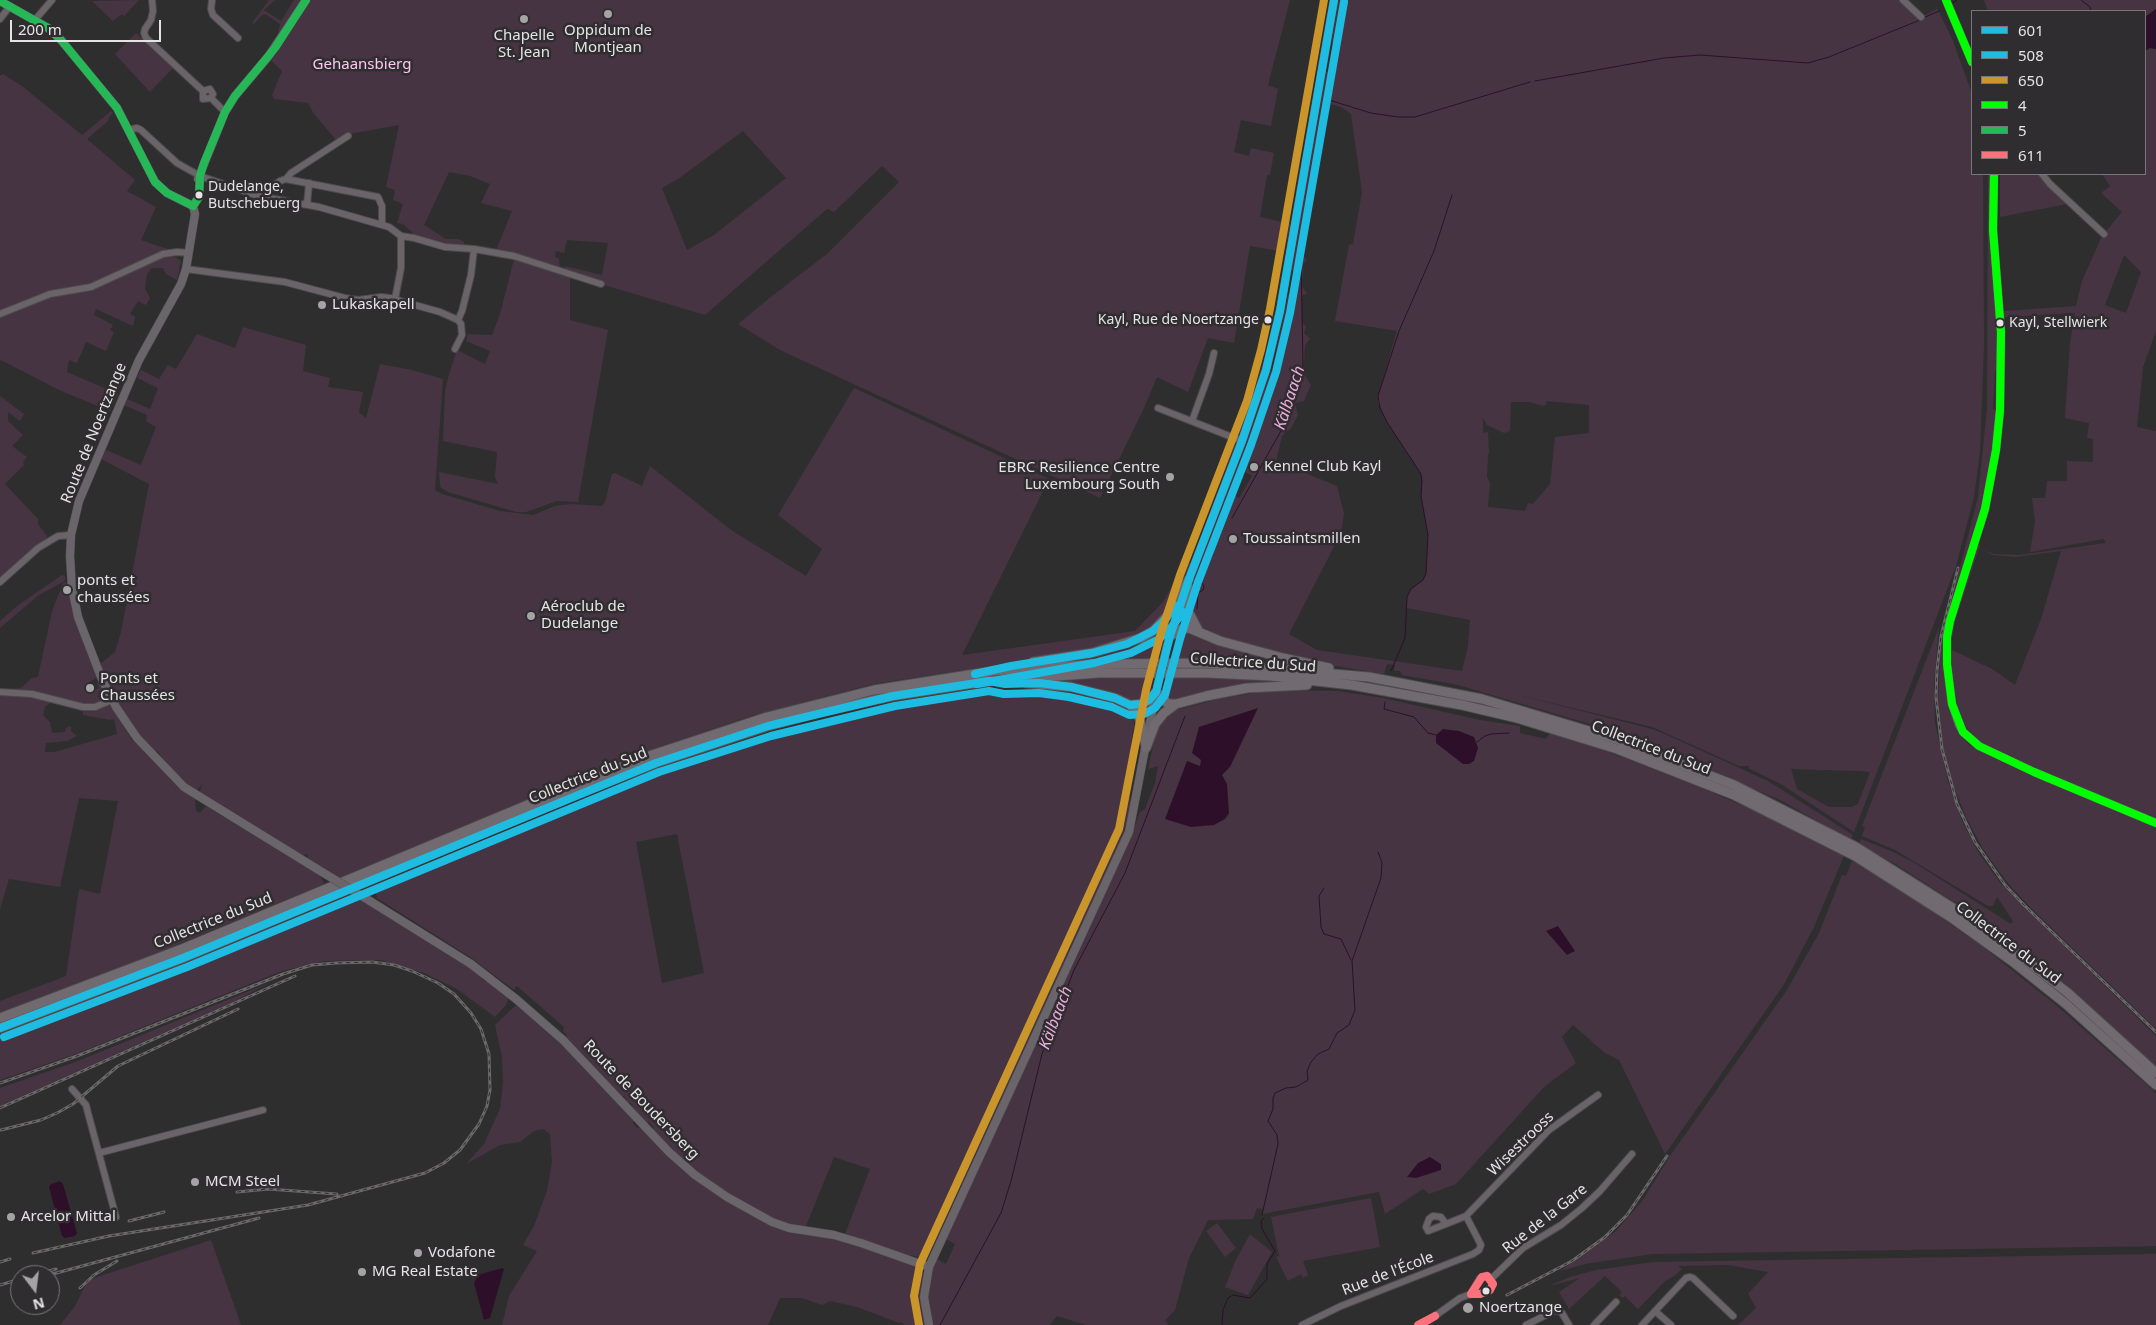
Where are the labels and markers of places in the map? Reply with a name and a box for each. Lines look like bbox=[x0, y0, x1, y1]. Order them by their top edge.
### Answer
marker: Oppidum de Montjean bbox=[602, 8, 614, 20]
marker: Chapelle St. Jean bbox=[518, 13, 530, 25]
place label: Oppidum de Montjean bbox=[564, 22, 652, 57]
place label: Chapelle St. Jean bbox=[493, 27, 555, 62]
place label: Dudelange, Butschebuerg bbox=[208, 179, 300, 212]
marker: Dudelange, Butschebuerg bbox=[194, 190, 204, 200]
place label: Lukaskapell bbox=[332, 296, 415, 314]
marker: Lukaskapell bbox=[316, 299, 328, 311]
place label: Kayl, Rue de Noertzange bbox=[1098, 312, 1259, 328]
marker: Kayl, Rue de Noertzange bbox=[1263, 315, 1273, 325]
place label: Kayl, Stellwierk bbox=[2009, 315, 2107, 331]
marker: Kayl, Stellwierk bbox=[1995, 318, 2005, 328]
place label: Kennel Club Kayl bbox=[1264, 458, 1381, 476]
place label: EBRC Resilience Centre Luxembourg South bbox=[998, 459, 1160, 494]
marker: Kennel Club Kayl bbox=[1248, 461, 1260, 473]
marker: EBRC Resilience Centre Luxembourg South bbox=[1164, 471, 1176, 483]
place label: Toussaintsmillen bbox=[1243, 530, 1361, 548]
marker: Toussaintsmillen bbox=[1227, 533, 1239, 545]
place label: ponts et chaussées bbox=[77, 572, 150, 607]
marker: ponts et chaussées bbox=[61, 584, 73, 596]
place label: Aéroclub de Dudelange bbox=[541, 598, 625, 633]
marker: Aéroclub de Dudelange bbox=[525, 610, 537, 622]
place label: Ponts et Chaussées bbox=[100, 670, 175, 705]
marker: Ponts et Chaussées bbox=[84, 682, 96, 694]
place label: MCM Steel bbox=[205, 1173, 280, 1191]
marker: MCM Steel bbox=[189, 1176, 201, 1188]
place label: Arcelor Mittal bbox=[21, 1208, 116, 1226]
marker: Arcelor Mittal bbox=[5, 1211, 17, 1223]
place label: Vodafone bbox=[428, 1244, 495, 1262]
marker: Vodafone bbox=[412, 1247, 424, 1259]
place label: MG Real Estate bbox=[372, 1263, 478, 1281]
marker: MG Real Estate bbox=[356, 1266, 368, 1278]
unlabelled marker bbox=[1481, 1286, 1491, 1296]
place label: Noertzange bbox=[1479, 1299, 1562, 1317]
marker: Noertzange bbox=[1461, 1301, 1475, 1315]

